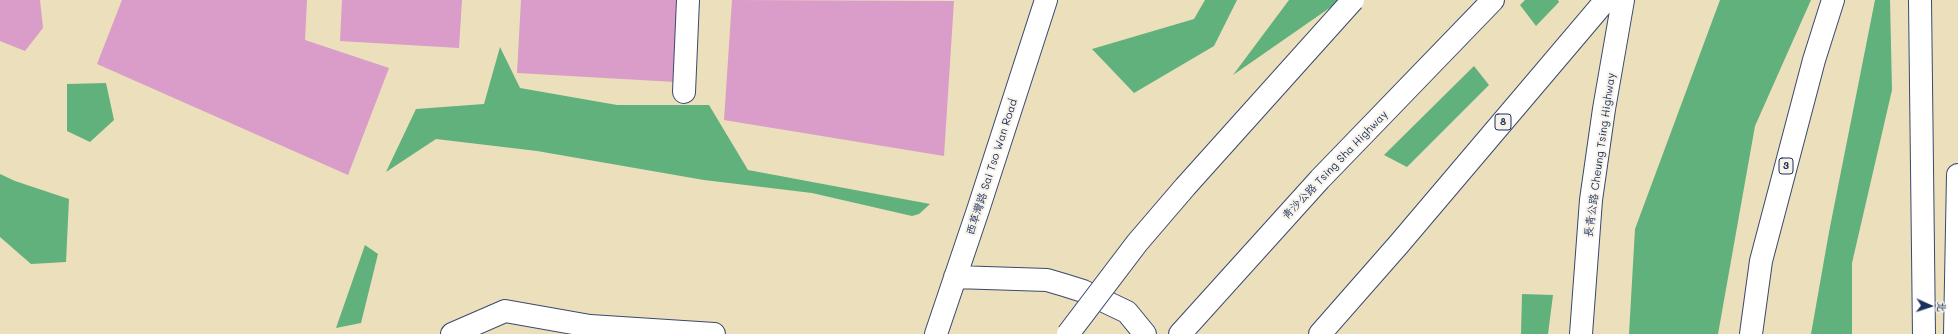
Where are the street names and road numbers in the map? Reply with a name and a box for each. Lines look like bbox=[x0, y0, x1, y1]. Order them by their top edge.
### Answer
street label: 長青公路 Cheung Tsing Highway bbox=[1582, 72, 1618, 238]
street label: 西草灣路 Sai Tso Wan Road bbox=[964, 97, 1020, 237]
street label: 青沙公路 Tsing Sha Highway bbox=[1280, 108, 1390, 222]
road number: 8 bbox=[1495, 114, 1511, 130]
road number: 3 bbox=[1779, 158, 1793, 174]

